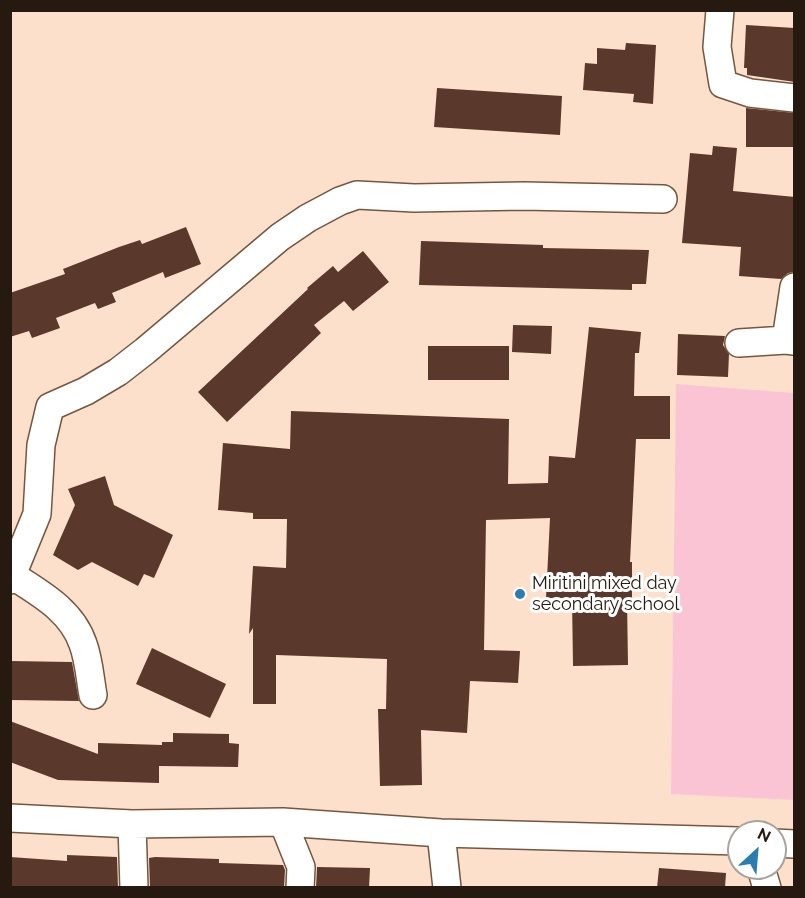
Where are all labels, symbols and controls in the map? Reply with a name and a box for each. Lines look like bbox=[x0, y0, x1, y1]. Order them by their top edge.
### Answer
place label: Miritini mixed day secondary school bbox=[532, 573, 679, 616]
marker: Miritini mixed day secondary school bbox=[513, 587, 527, 601]
north arrow bbox=[727, 820, 787, 880]
text: N bbox=[755, 824, 774, 846]

